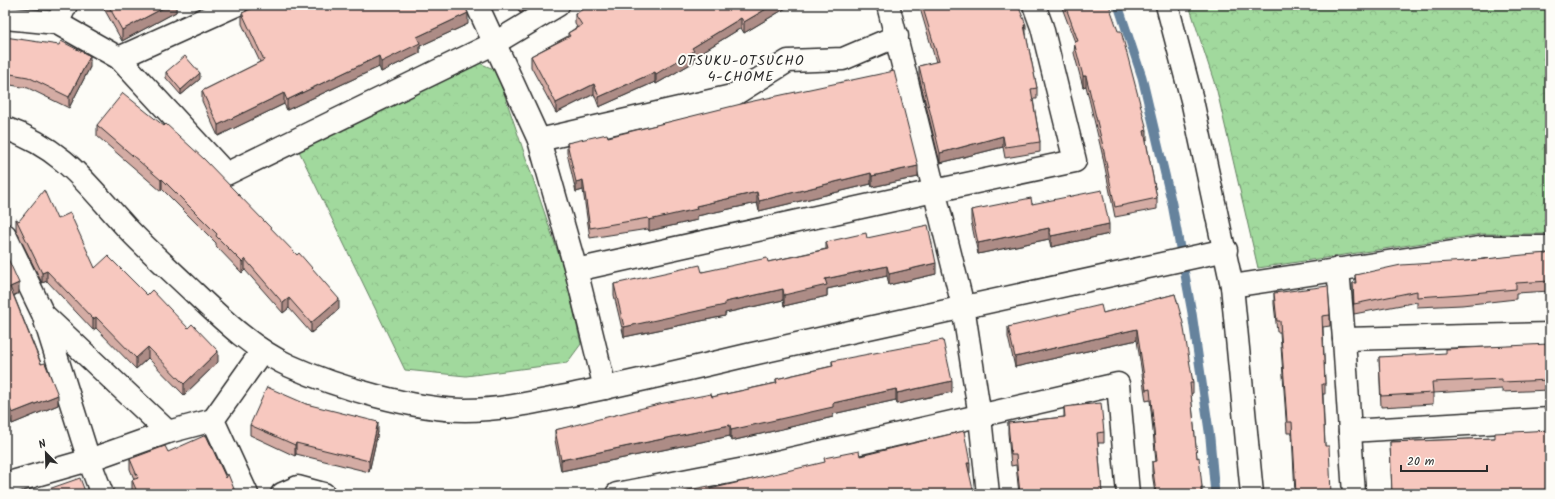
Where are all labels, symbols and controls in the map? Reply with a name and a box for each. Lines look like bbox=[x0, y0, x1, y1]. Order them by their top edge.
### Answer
district label: OTSUKU-OTSUCHO 4-CHOME bbox=[677, 50, 805, 88]
north arrow bbox=[26, 433, 66, 473]
text: N bbox=[36, 435, 49, 454]
scale bar bbox=[1401, 447, 1487, 473]
text: 20 m bbox=[1407, 452, 1435, 471]

